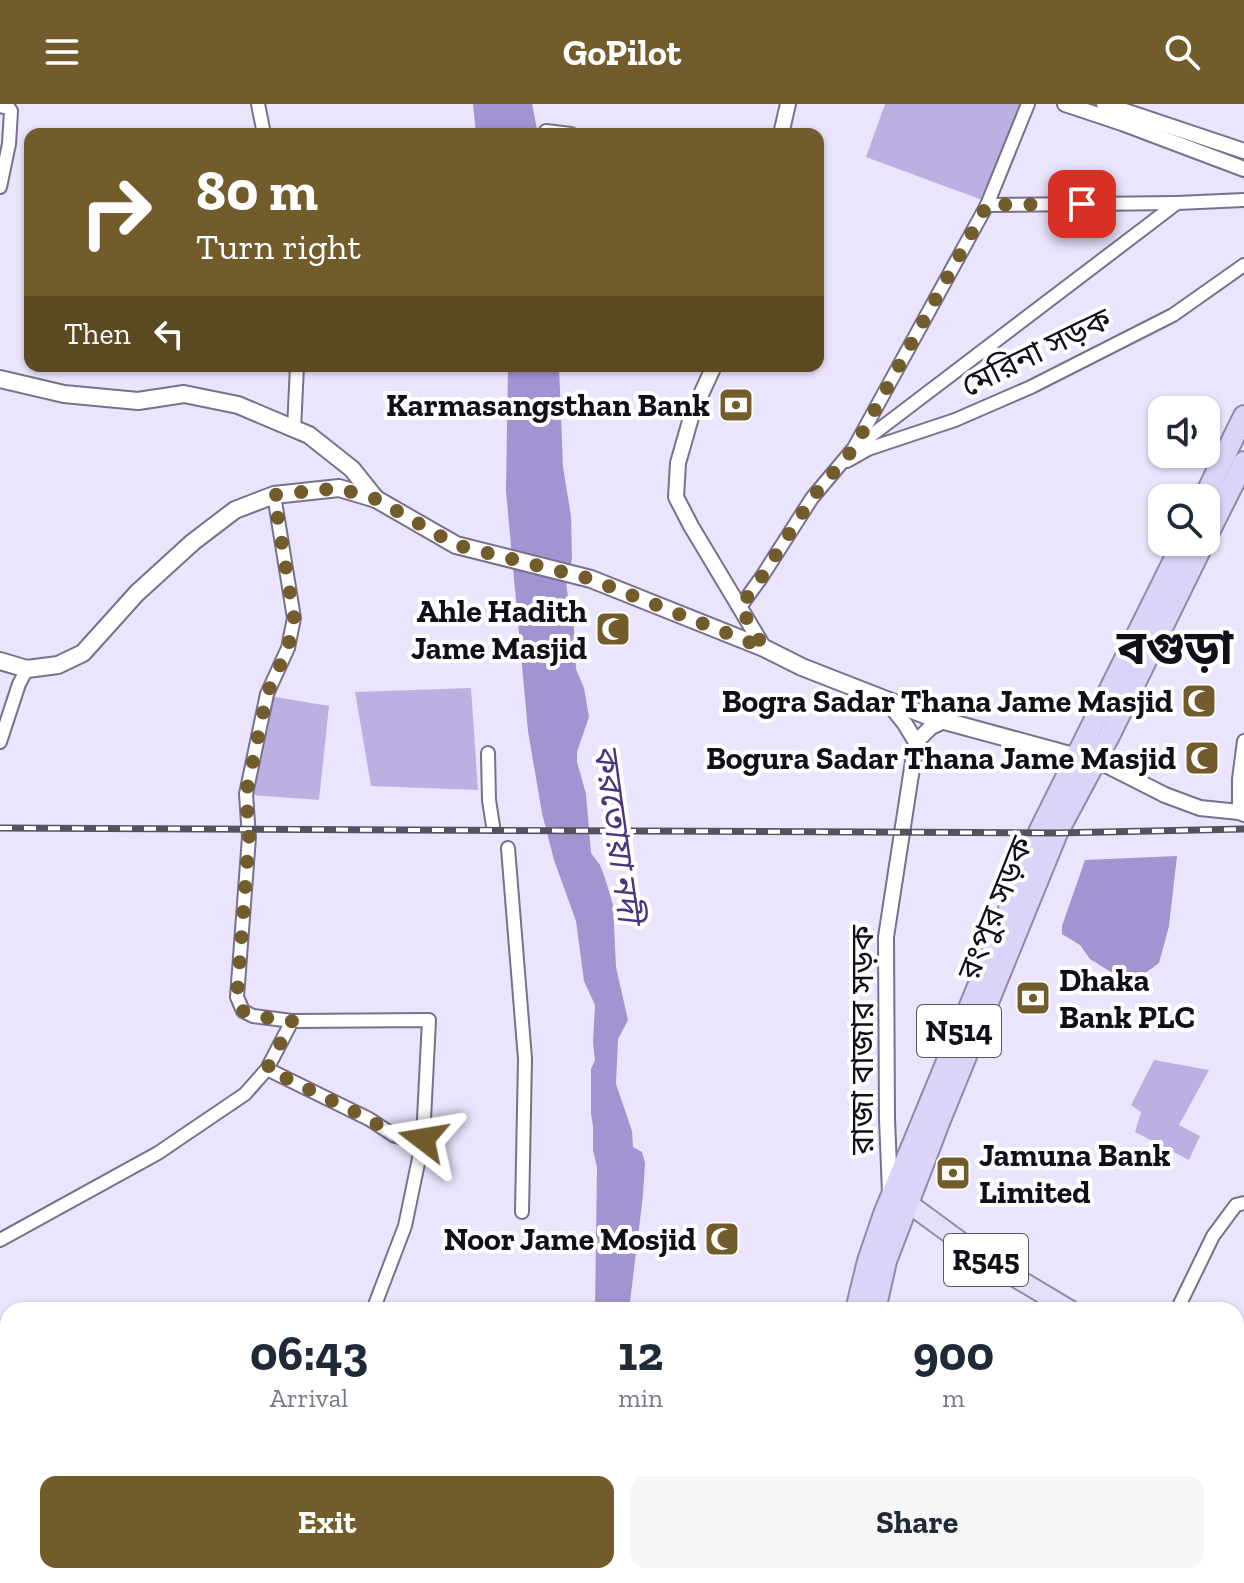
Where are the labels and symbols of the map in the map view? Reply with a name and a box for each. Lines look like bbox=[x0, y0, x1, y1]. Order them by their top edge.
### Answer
pin bbox=[1048, 170, 1116, 238]
street label: মেরিনা সড়ক bbox=[955, 299, 1118, 405]
place label: Karmasangsthan Bank bbox=[386, 386, 710, 424]
bank icon: Karmasangsthan Bank bbox=[717, 386, 755, 424]
place label: Ahle Hadith Jame Masjid bbox=[411, 592, 587, 667]
mosque icon: Ahle Hadith Jame Masjid bbox=[594, 610, 632, 648]
district label: বগুড়া bbox=[1116, 619, 1234, 676]
place label: Bogra Sadar Thana Jame Masjid bbox=[722, 682, 1173, 720]
mosque icon: Bogra Sadar Thana Jame Masjid bbox=[1180, 682, 1218, 720]
place label: Bogura Sadar Thana Jame Masjid bbox=[706, 739, 1176, 777]
mosque icon: Bogura Sadar Thana Jame Masjid bbox=[1183, 739, 1221, 777]
water label: করতোয়া নদী bbox=[585, 741, 651, 931]
street label: রংপুর সড়ক bbox=[949, 830, 1041, 986]
street label: রাজা বাজার সড়ক bbox=[843, 924, 881, 1156]
place label: Dhaka Bank PLC bbox=[1059, 961, 1195, 1036]
bank icon: Dhaka Bank PLC bbox=[1014, 979, 1052, 1017]
road number: N514 bbox=[917, 1005, 1001, 1057]
position arrow bbox=[381, 1097, 465, 1181]
place label: Jamuna Bank Limited bbox=[979, 1136, 1171, 1211]
bank icon: Jamuna Bank Limited bbox=[934, 1154, 972, 1192]
place label: Noor Jame Mosjid bbox=[444, 1220, 696, 1258]
mosque icon: Noor Jame Mosjid bbox=[703, 1220, 741, 1258]
road number: R545 bbox=[944, 1234, 1028, 1286]

